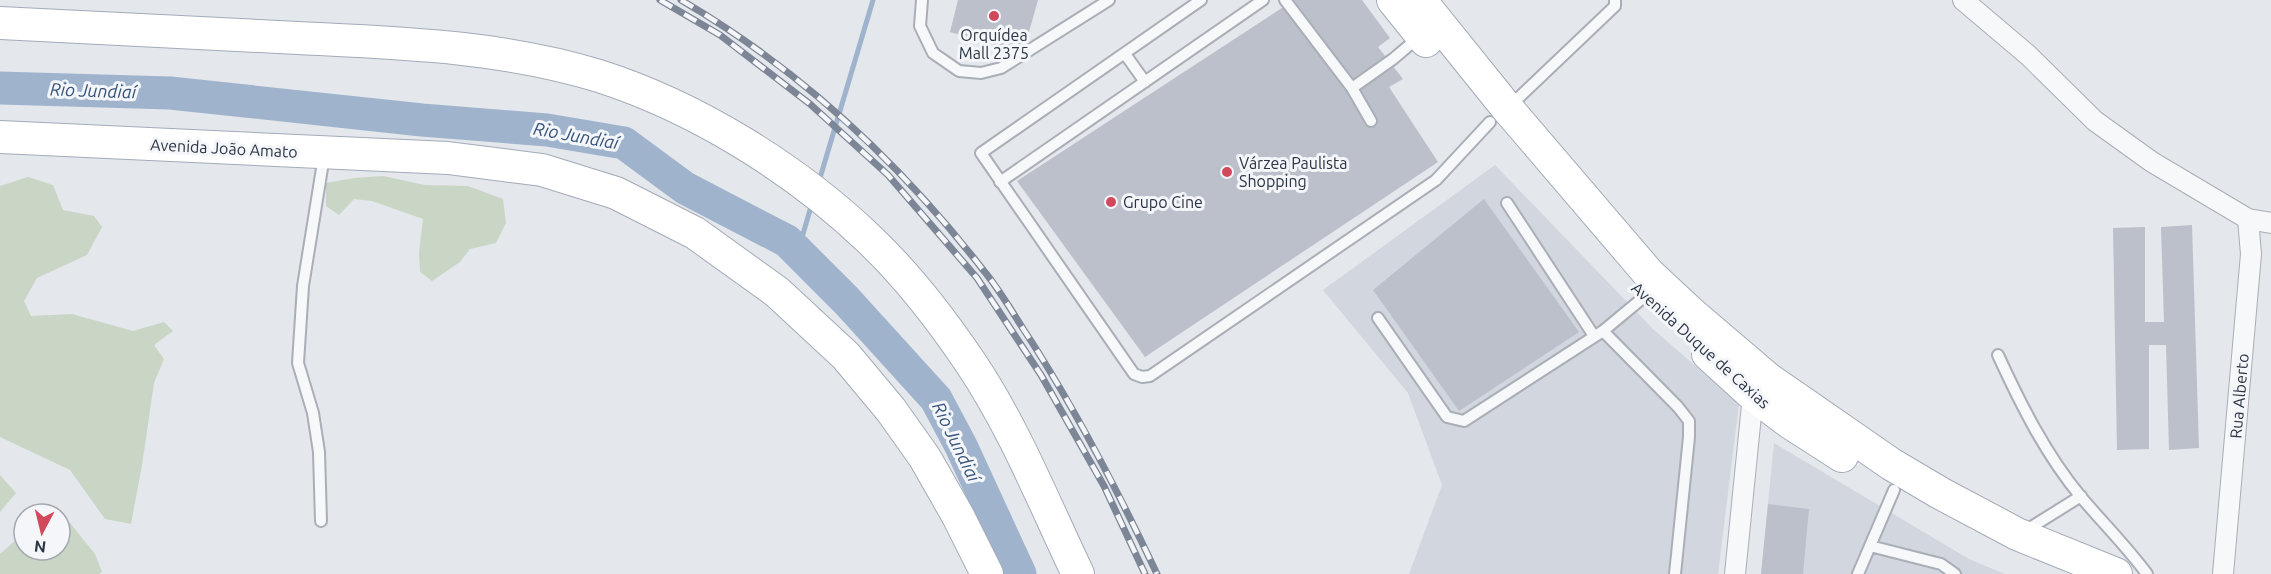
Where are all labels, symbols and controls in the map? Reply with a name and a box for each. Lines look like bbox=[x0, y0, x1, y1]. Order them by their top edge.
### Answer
marker: Orquídea Mall 2375 bbox=[987, 9, 1001, 23]
place label: Orquídea Mall 2375 bbox=[959, 26, 1029, 62]
water label: Rio Jundiaí bbox=[50, 79, 139, 102]
water label: Rio Jundiaí bbox=[532, 118, 623, 153]
street label: Avenida João Amato bbox=[150, 135, 298, 161]
place label: Várzea Paulista Shopping bbox=[1239, 154, 1347, 190]
marker: Várzea Paulista Shopping bbox=[1220, 165, 1234, 179]
place label: Grupo Cine bbox=[1123, 193, 1203, 211]
marker: Grupo Cine bbox=[1104, 195, 1118, 209]
street label: Avenida Duque de Caxias bbox=[1628, 278, 1774, 412]
street label: Rua Alberto bbox=[2226, 353, 2252, 439]
water label: Rio Jundiaí bbox=[929, 398, 986, 487]
north arrow bbox=[12, 502, 72, 562]
text: N bbox=[33, 537, 47, 557]

